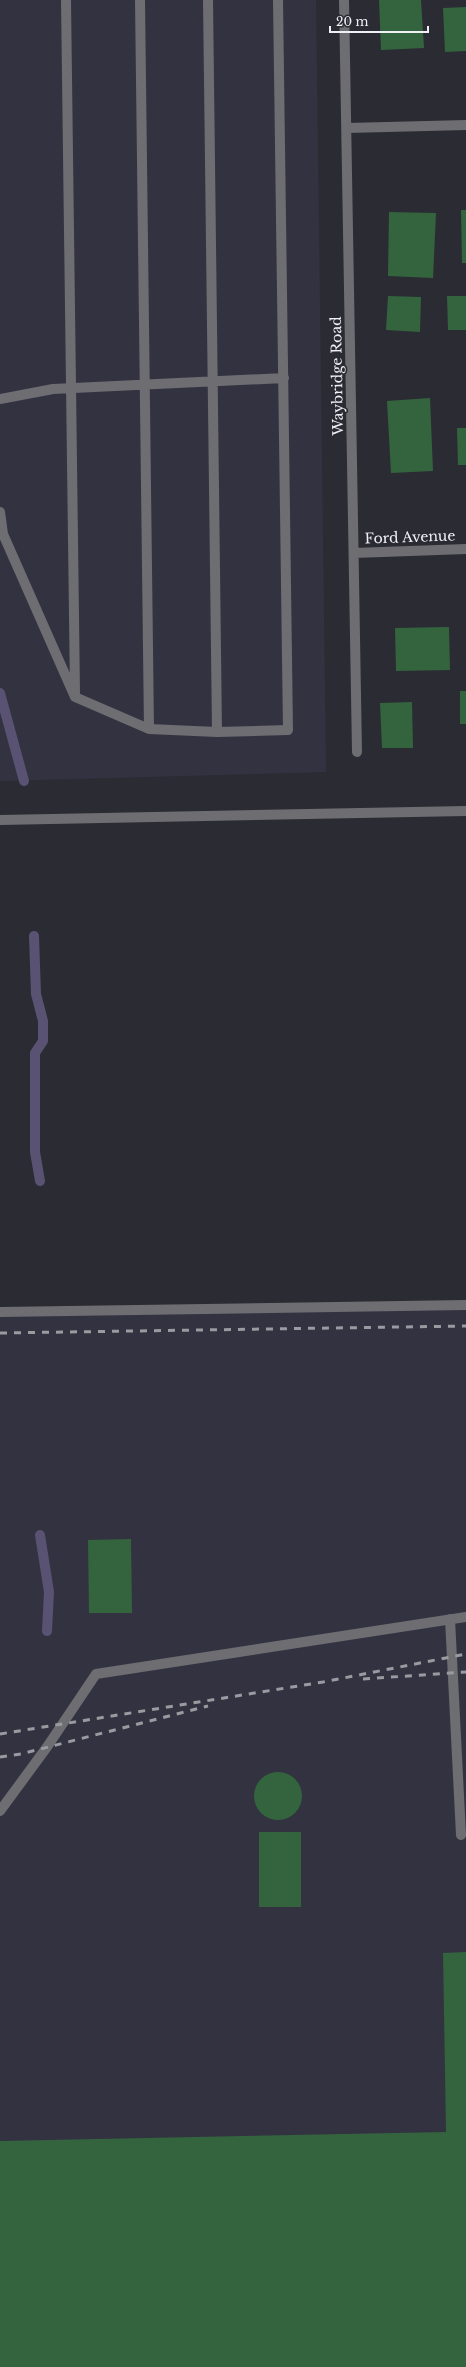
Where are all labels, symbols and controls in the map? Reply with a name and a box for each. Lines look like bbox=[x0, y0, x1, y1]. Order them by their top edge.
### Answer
scale bar bbox=[330, 8, 428, 34]
text: 20 m bbox=[336, 14, 368, 29]
street label: Waybridge Road bbox=[327, 316, 347, 437]
street label: Ford Avenue bbox=[364, 526, 456, 548]

